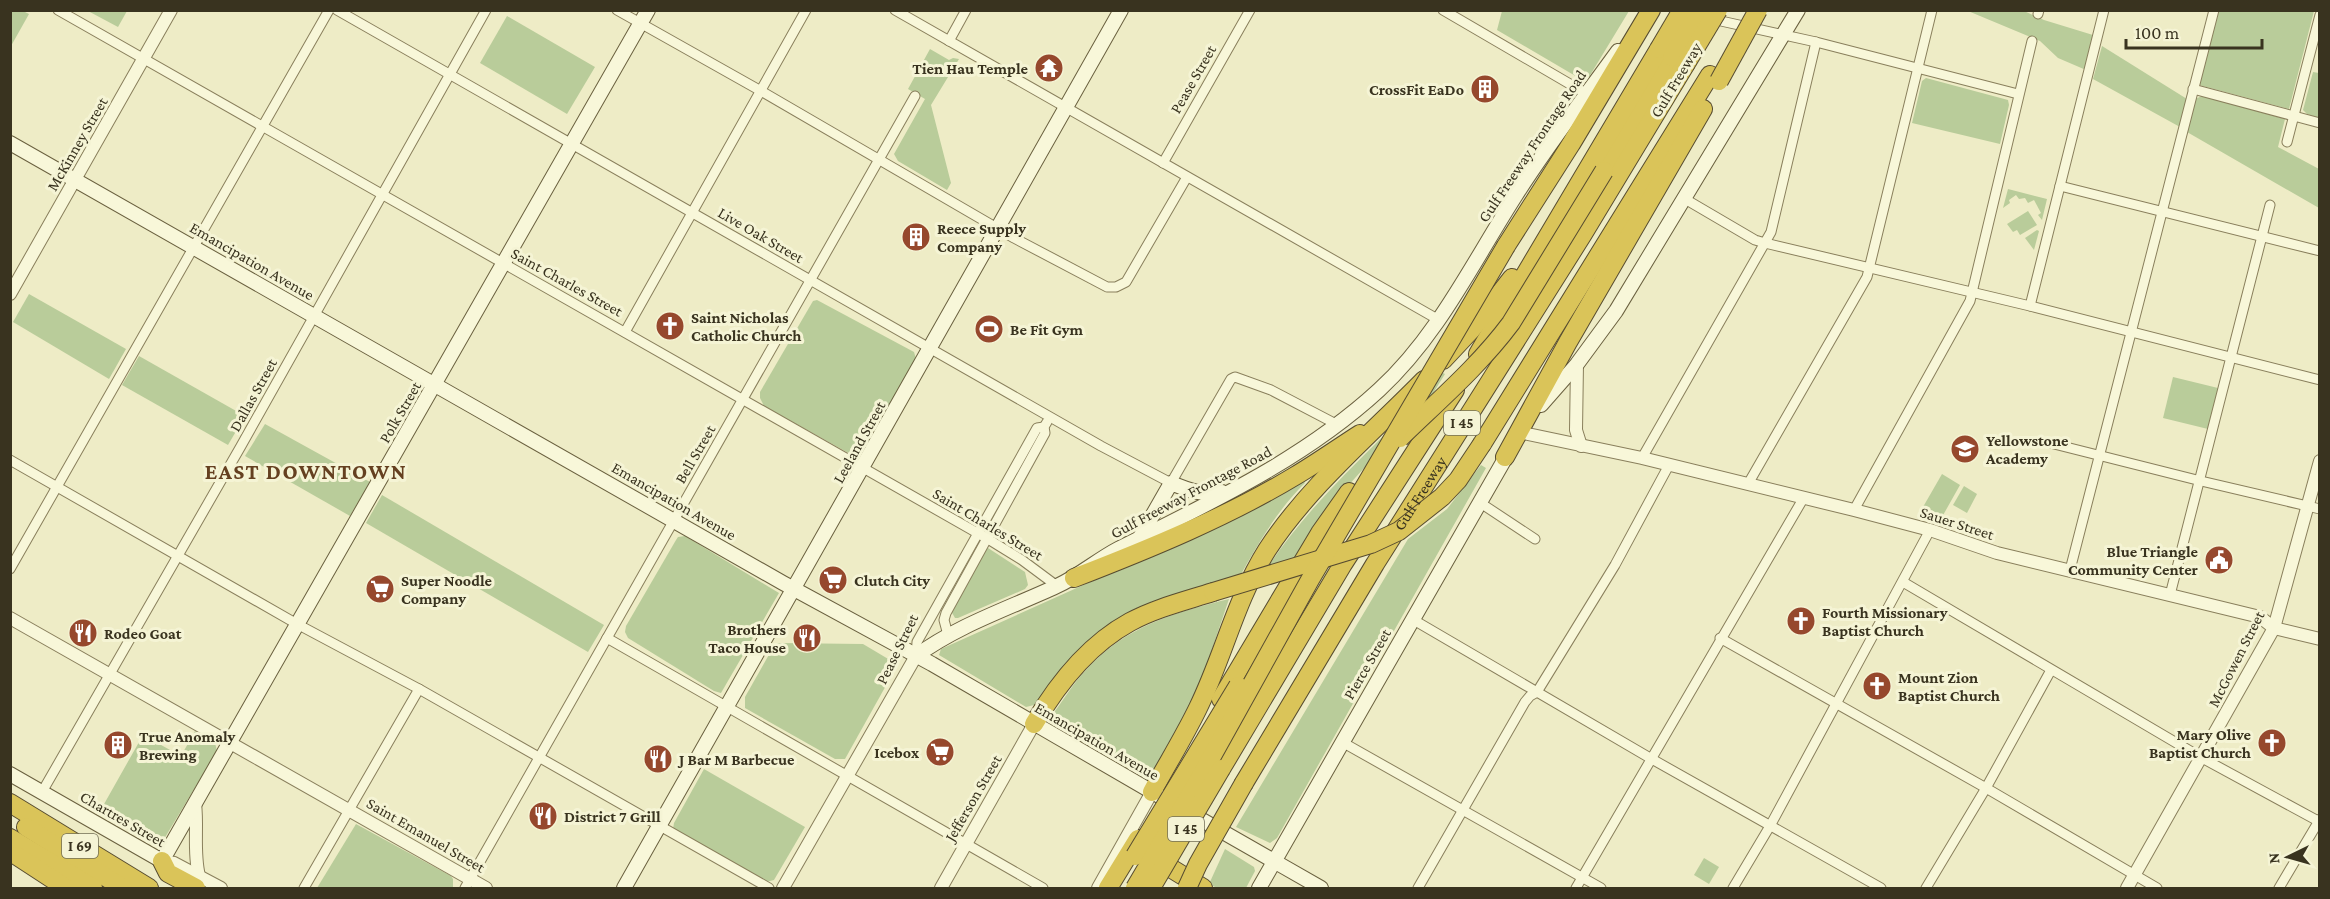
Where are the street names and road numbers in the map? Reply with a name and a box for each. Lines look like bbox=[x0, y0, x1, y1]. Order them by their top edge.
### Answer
street label: Gulf Freeway bbox=[1647, 39, 1706, 121]
street label: Pease Street bbox=[1167, 41, 1220, 116]
street label: Gulf Freeway Frontage Road bbox=[1475, 66, 1590, 226]
street label: McKinney Street bbox=[43, 94, 112, 194]
street label: Live Oak Street bbox=[715, 204, 807, 267]
street label: Emancipation Avenue bbox=[186, 219, 317, 304]
street label: Saint Charles Street bbox=[508, 244, 626, 320]
street label: Dallas Street bbox=[226, 355, 280, 434]
street label: Polk Street bbox=[376, 378, 425, 446]
street label: Leeland Street bbox=[829, 397, 889, 486]
road number: I 45 bbox=[1444, 411, 1480, 435]
street label: Bell Street bbox=[671, 421, 719, 486]
street label: Gulf Freeway Frontage Road bbox=[1108, 442, 1275, 543]
street label: Gulf Freeway bbox=[1390, 452, 1450, 533]
street label: Emancipation Avenue bbox=[608, 459, 739, 544]
street label: Saint Charles Street bbox=[930, 485, 1047, 564]
street label: Sauer Street bbox=[1918, 503, 1997, 543]
street label: McGowen Street bbox=[2204, 607, 2268, 710]
street label: Pease Street bbox=[873, 611, 922, 687]
street label: Pierce Street bbox=[1340, 625, 1394, 702]
street label: Emancipation Avenue bbox=[1031, 699, 1162, 784]
street label: Jefferson Street bbox=[940, 751, 1006, 847]
street label: Chartres Street bbox=[77, 788, 169, 851]
street label: Saint Emanuel Street bbox=[364, 794, 489, 876]
road number: I 45 bbox=[1168, 817, 1204, 841]
road number: I 69 bbox=[62, 834, 98, 858]

